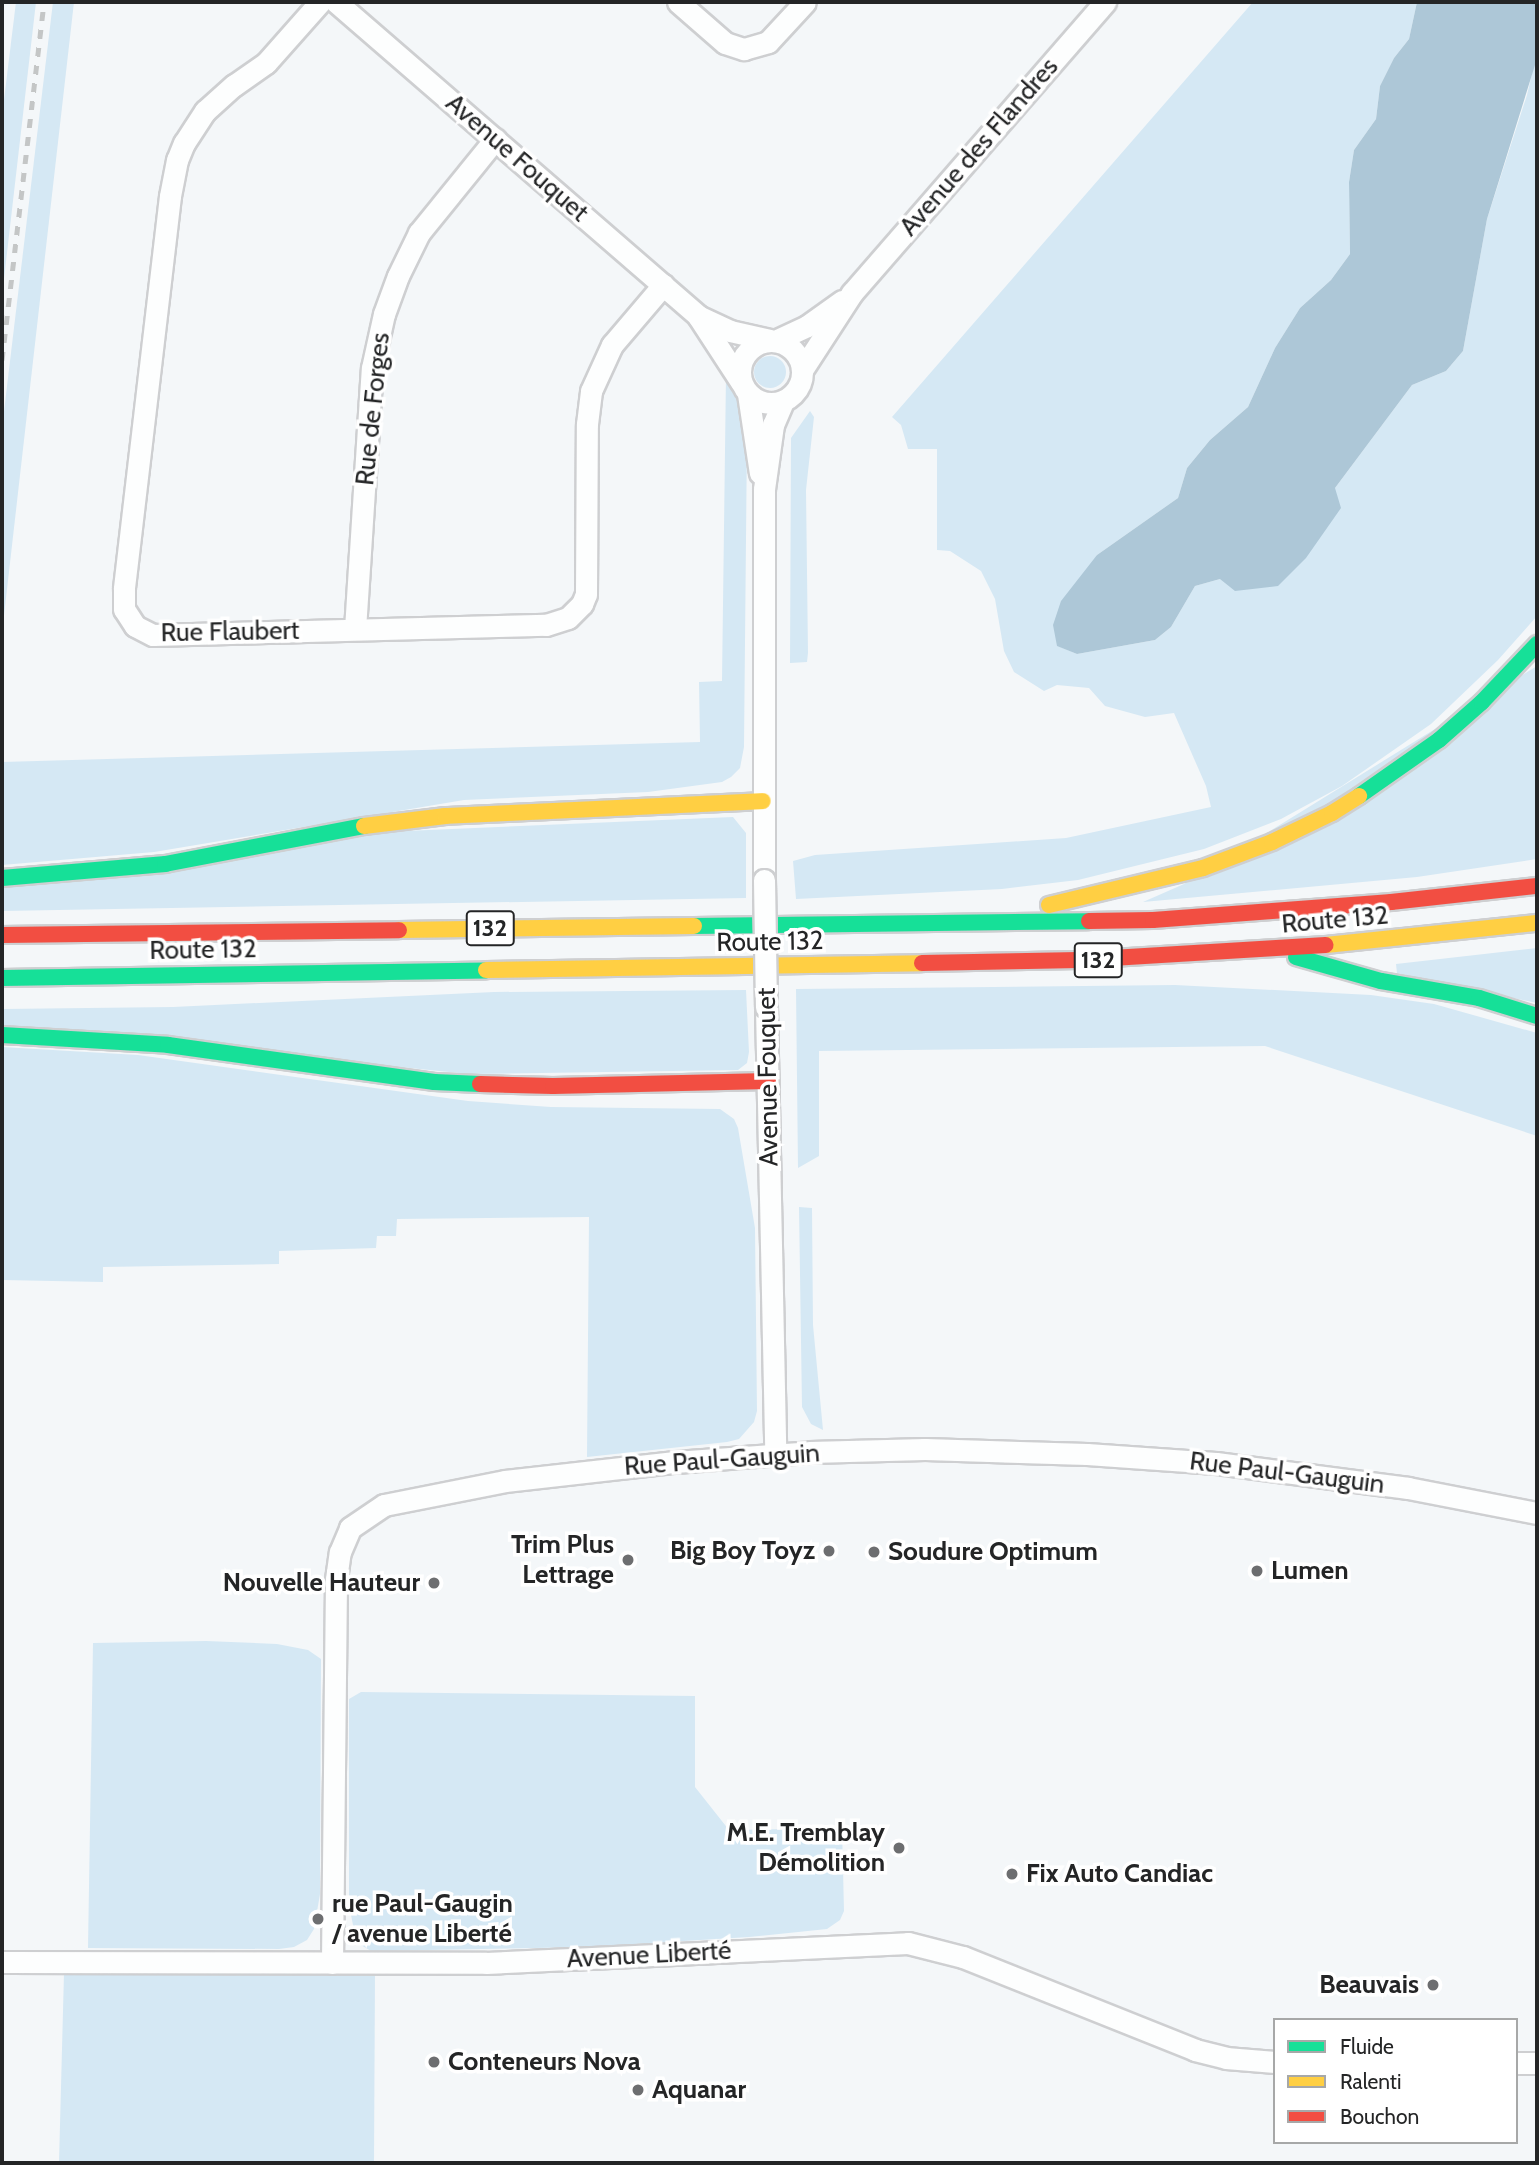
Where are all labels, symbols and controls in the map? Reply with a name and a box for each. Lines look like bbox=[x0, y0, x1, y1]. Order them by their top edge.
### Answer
street label: Avenue des Flandres bbox=[893, 52, 1065, 242]
street label: Avenue Fouquet bbox=[439, 88, 595, 228]
street label: Rue de Forges bbox=[349, 331, 397, 487]
street label: Rue Flaubert bbox=[160, 615, 300, 649]
street label: Route 132 bbox=[1280, 900, 1390, 940]
road number: 132 bbox=[466, 908, 514, 948]
street label: Route 132 bbox=[716, 925, 824, 959]
street label: Route 132 bbox=[149, 933, 257, 967]
road number: 132 bbox=[1074, 940, 1122, 980]
street label: Avenue Fouquet bbox=[751, 987, 785, 1167]
street label: Rue Paul-Gauguin bbox=[623, 1438, 821, 1482]
street label: Rue Paul-Gauguin bbox=[1188, 1446, 1386, 1500]
place label: Trim Plus Lettrage bbox=[511, 1529, 614, 1590]
place label: Big Boy Toyz bbox=[670, 1535, 815, 1567]
place label: Soudure Optimum bbox=[888, 1536, 1098, 1568]
marker: Big Boy Toyz bbox=[821, 1543, 837, 1559]
marker: Soudure Optimum bbox=[866, 1544, 882, 1560]
marker: Trim Plus Lettrage bbox=[620, 1552, 636, 1568]
place label: Lumen bbox=[1271, 1555, 1349, 1587]
marker: Lumen bbox=[1249, 1563, 1265, 1579]
place label: Nouvelle Hauteur bbox=[223, 1567, 420, 1599]
marker: Nouvelle Hauteur bbox=[426, 1575, 442, 1591]
place label: M.E. Tremblay Démolition bbox=[727, 1817, 885, 1878]
marker: M.E. Tremblay Démolition bbox=[891, 1840, 907, 1856]
place label: Fix Auto Candiac bbox=[1026, 1858, 1213, 1890]
marker: Fix Auto Candiac bbox=[1004, 1866, 1020, 1882]
place label: rue Paul-Gaugin / avenue Liberté bbox=[332, 1888, 513, 1950]
marker: rue Paul-Gaugin / avenue Liberté bbox=[310, 1911, 326, 1927]
street label: Avenue Liberté bbox=[566, 1935, 732, 1975]
place label: Beauvais bbox=[1319, 1969, 1419, 2001]
marker: Beauvais bbox=[1425, 1977, 1441, 1993]
legend bbox=[1273, 2018, 1518, 2144]
text: Fluide bbox=[1340, 2034, 1394, 2059]
place label: Conteneurs Nova bbox=[448, 2046, 641, 2078]
marker: Conteneurs Nova bbox=[426, 2054, 442, 2070]
text: Ralenti bbox=[1340, 2069, 1401, 2094]
place label: Aquanar bbox=[652, 2074, 746, 2106]
marker: Aquanar bbox=[630, 2082, 646, 2098]
text: Bouchon bbox=[1340, 2104, 1419, 2129]

